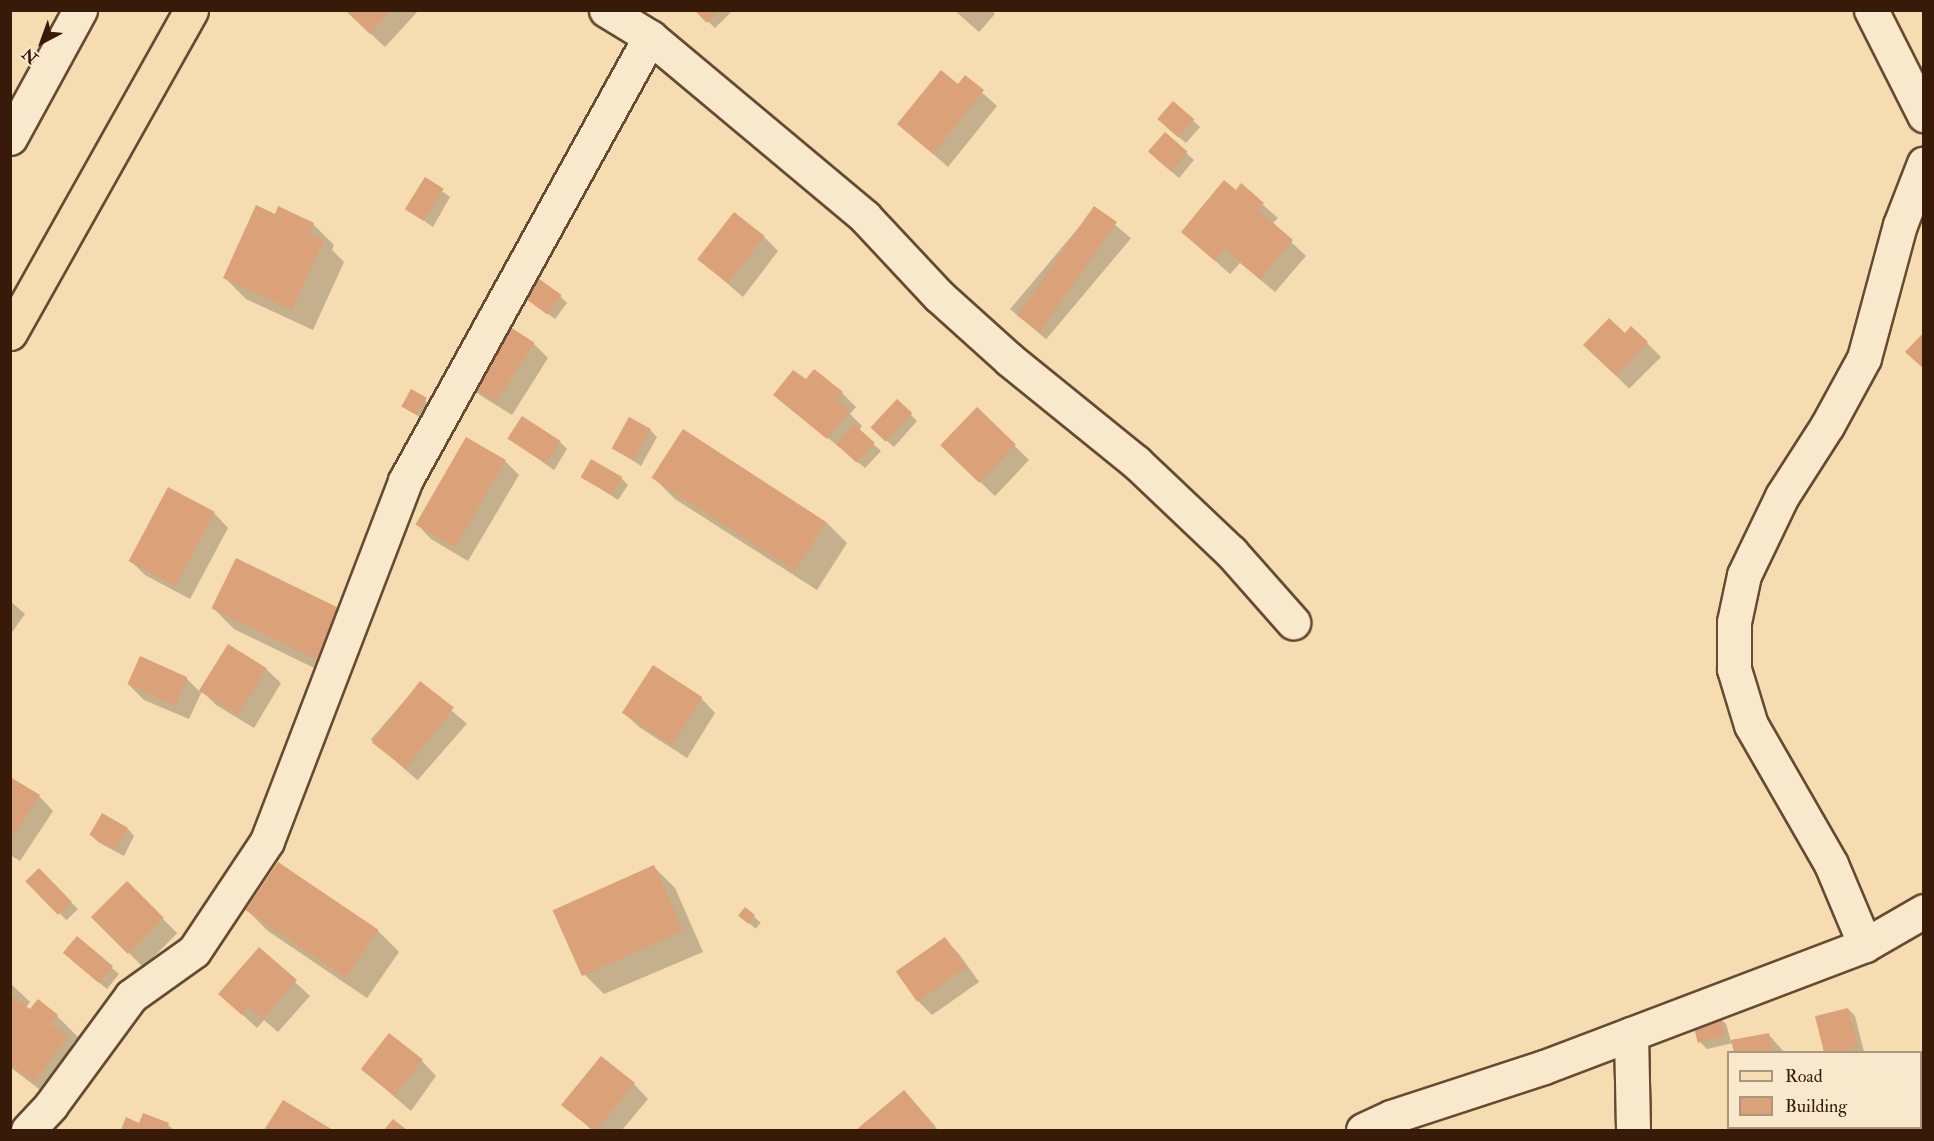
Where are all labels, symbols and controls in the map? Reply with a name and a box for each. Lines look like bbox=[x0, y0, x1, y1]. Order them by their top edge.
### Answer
north arrow bbox=[12, 12, 72, 72]
text: N bbox=[18, 43, 42, 68]
legend bbox=[1727, 1051, 1922, 1129]
text: Road bbox=[1785, 1065, 1823, 1088]
text: Building bbox=[1785, 1095, 1847, 1118]

